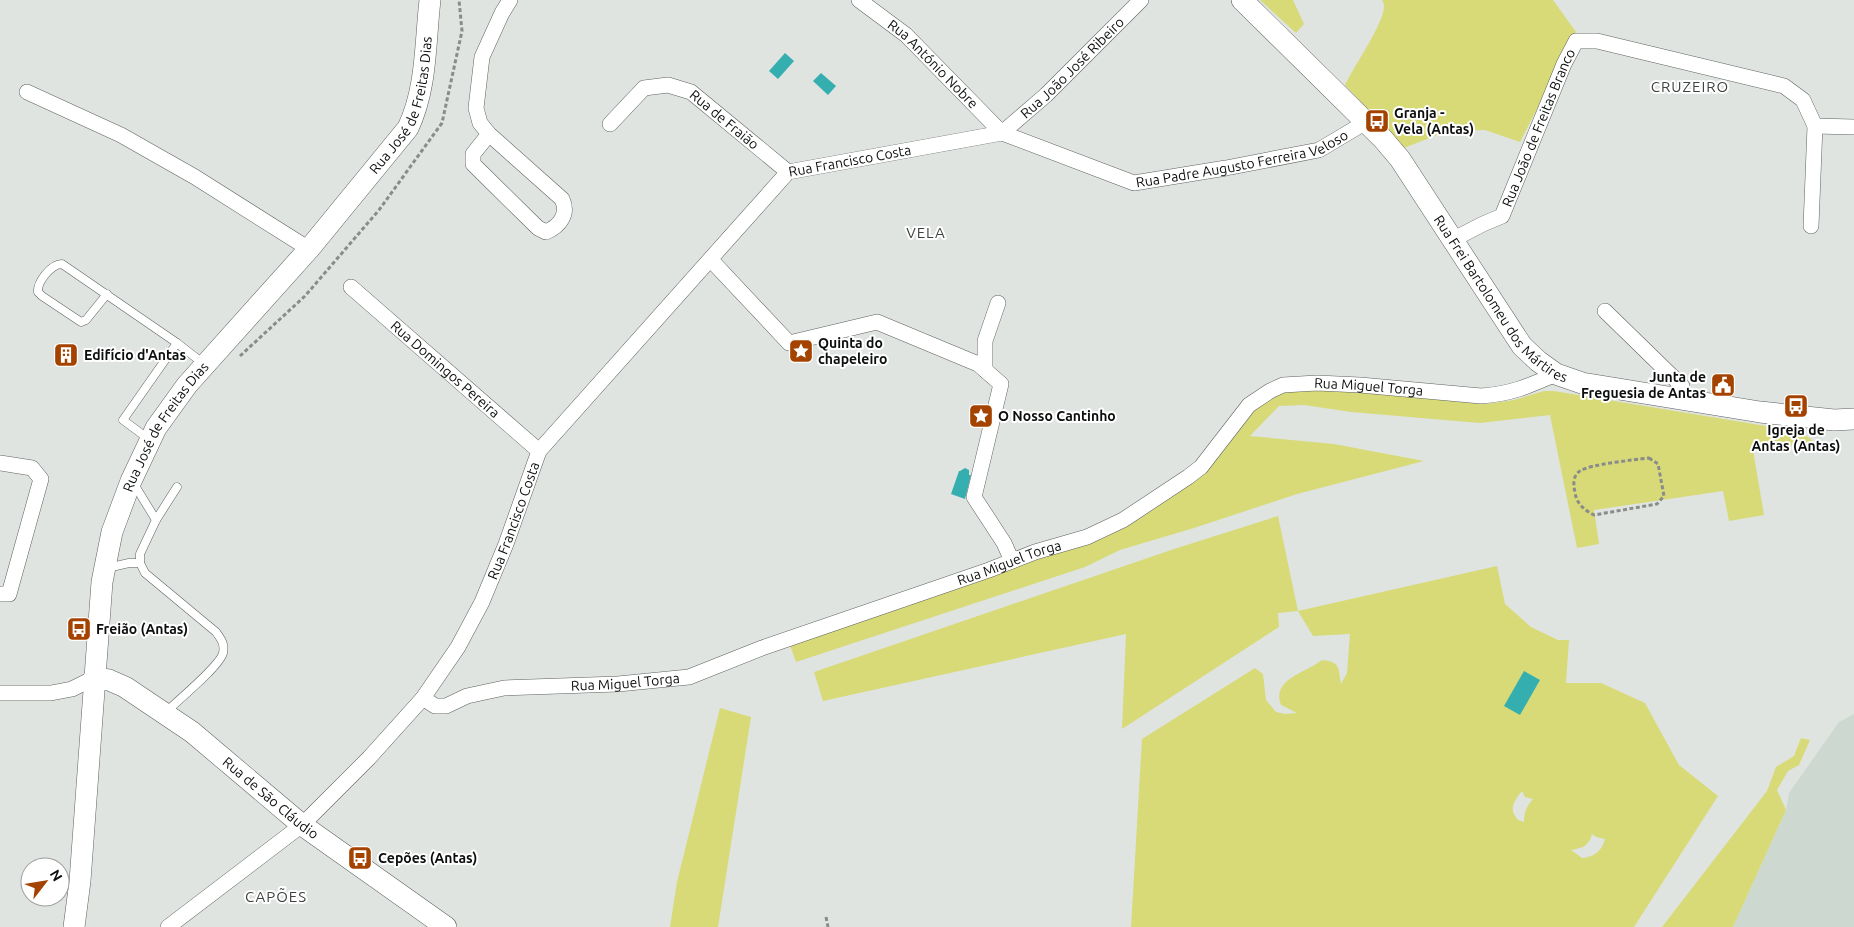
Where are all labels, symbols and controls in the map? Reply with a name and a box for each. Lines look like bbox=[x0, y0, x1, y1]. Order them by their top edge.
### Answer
street label: Rua João José Ribeiro bbox=[1017, 14, 1127, 121]
street label: Rua António Nobre bbox=[885, 16, 981, 112]
street label: Rua José de Freitas Dias bbox=[366, 36, 435, 177]
street label: Rua João de Freitas Branco bbox=[1499, 46, 1579, 209]
district label: CRUZEIRO bbox=[1651, 78, 1729, 95]
street label: Rua de Fraião bbox=[687, 86, 762, 153]
place label: Granja - Vela (Antas) bbox=[1394, 105, 1474, 137]
bus stop icon: Granja - Vela (Antas) bbox=[1364, 108, 1390, 134]
street label: Rua Padre Augusto Ferreira Veloso bbox=[1135, 127, 1351, 191]
street label: Rua Francisco Costa bbox=[787, 142, 912, 180]
street label: Rua Frei Bartolomeu dos Mártires bbox=[1431, 212, 1570, 385]
district label: VELA bbox=[906, 224, 946, 241]
street label: Rua Domingos Pereira bbox=[388, 317, 503, 421]
place label: Quinta do chapeleiro bbox=[818, 335, 887, 367]
place icon: Quinta do chapeleiro bbox=[788, 338, 814, 364]
building icon: Edifício d'Antas bbox=[53, 342, 79, 368]
place label: Edifício d'Antas bbox=[84, 347, 186, 363]
street label: Rua José de Freitas Dias bbox=[120, 359, 212, 494]
place label: Junta de Freguesia de Antas bbox=[1581, 369, 1706, 401]
public building icon: Junta de Freguesia de Antas bbox=[1710, 372, 1736, 398]
street label: Rua Miguel Torga bbox=[1314, 375, 1424, 399]
bus stop icon: Igreja de Antas (Antas) bbox=[1783, 393, 1809, 419]
place icon: O Nosso Cantinho bbox=[968, 403, 994, 429]
place label: O Nosso Cantinho bbox=[998, 408, 1116, 424]
place label: Igreja de Antas (Antas) bbox=[1752, 422, 1840, 454]
street label: Rua Francisco Costa bbox=[484, 460, 543, 582]
street label: Rua Miguel Torga bbox=[955, 537, 1063, 588]
bus stop icon: Freião (Antas) bbox=[66, 616, 92, 642]
place label: Freião (Antas) bbox=[96, 621, 188, 637]
street label: Rua Miguel Torga bbox=[570, 670, 681, 694]
street label: Rua de São Cláudio bbox=[220, 754, 322, 842]
bus stop icon: Cepões (Antas) bbox=[347, 845, 373, 871]
place label: Cepões (Antas) bbox=[378, 850, 477, 866]
north arrow bbox=[20, 857, 70, 907]
text: N bbox=[47, 867, 66, 884]
district label: CAPÕES bbox=[245, 887, 307, 905]

